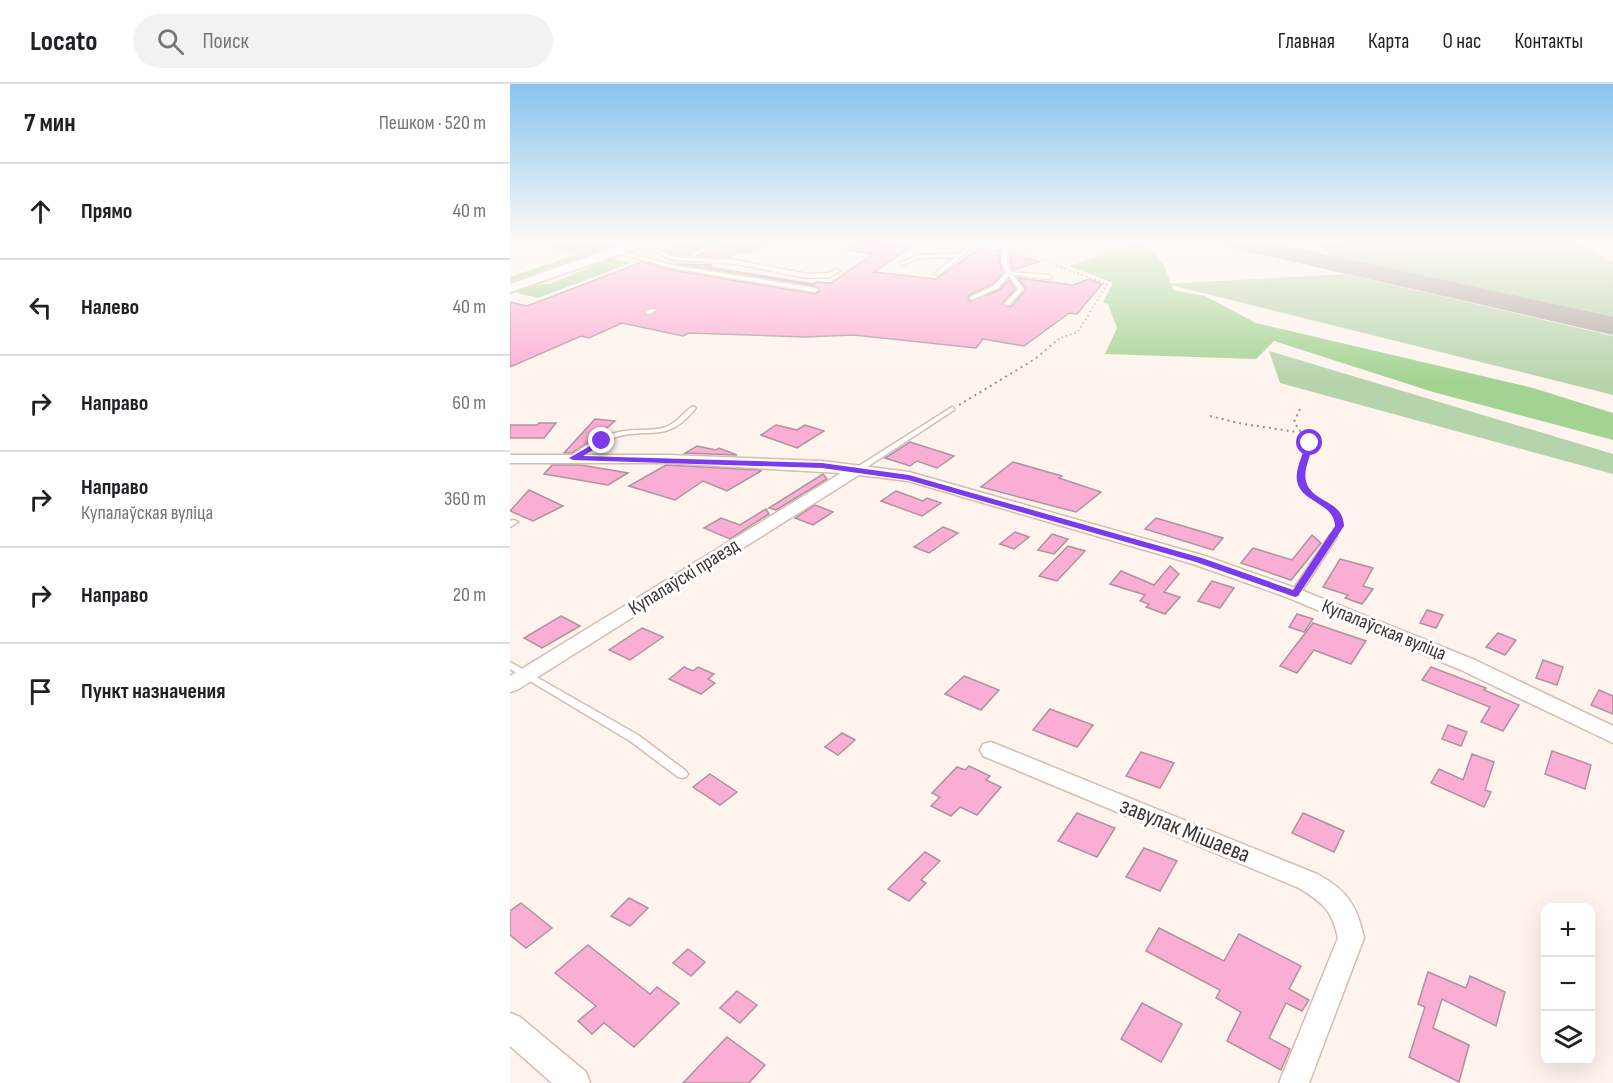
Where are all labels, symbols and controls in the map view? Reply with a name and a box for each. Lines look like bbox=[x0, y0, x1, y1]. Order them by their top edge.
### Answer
search box bbox=[133, 14, 553, 68]
text: Locato bbox=[30, 25, 97, 58]
icon: search bbox=[154, 25, 187, 58]
text: Поиск bbox=[202, 28, 249, 55]
text: Главная bbox=[1278, 29, 1335, 54]
text: Карта bbox=[1368, 29, 1409, 54]
text: О нас bbox=[1442, 29, 1481, 54]
text: Контакты bbox=[1514, 29, 1583, 54]
text: 7 мин bbox=[24, 108, 76, 139]
text: Пешком · 520 m bbox=[379, 111, 486, 135]
icon: ahead bbox=[24, 195, 57, 228]
text: Прямо bbox=[81, 198, 132, 225]
text: 40 m bbox=[453, 199, 486, 223]
icon: left bbox=[24, 291, 57, 324]
text: Налево bbox=[81, 294, 139, 321]
text: 40 m bbox=[453, 295, 486, 319]
icon: right bbox=[24, 387, 57, 420]
text: Направо bbox=[81, 390, 148, 417]
text: 60 m bbox=[452, 391, 486, 415]
route end bbox=[588, 427, 614, 453]
route start bbox=[1296, 429, 1322, 455]
text: Направо bbox=[81, 474, 148, 501]
icon: right bbox=[24, 483, 57, 516]
text: 360 m bbox=[444, 487, 486, 511]
text: Купалаўская вуліца bbox=[81, 501, 213, 525]
street label: Купалаўскі праезд bbox=[624, 533, 744, 620]
icon: right bbox=[24, 579, 57, 612]
text: Направо bbox=[81, 582, 148, 609]
text: 20 m bbox=[453, 583, 486, 607]
street label: Купалаўская вуліца bbox=[1318, 594, 1450, 666]
icon: arrive bbox=[24, 675, 57, 708]
text: Пункт назначения bbox=[81, 678, 225, 705]
street label: завулак Мішаева bbox=[1116, 791, 1254, 869]
map controls bbox=[1541, 903, 1595, 1065]
button: + bbox=[1541, 903, 1595, 957]
button: − bbox=[1541, 957, 1595, 1011]
button: layers bbox=[1541, 1011, 1595, 1065]

